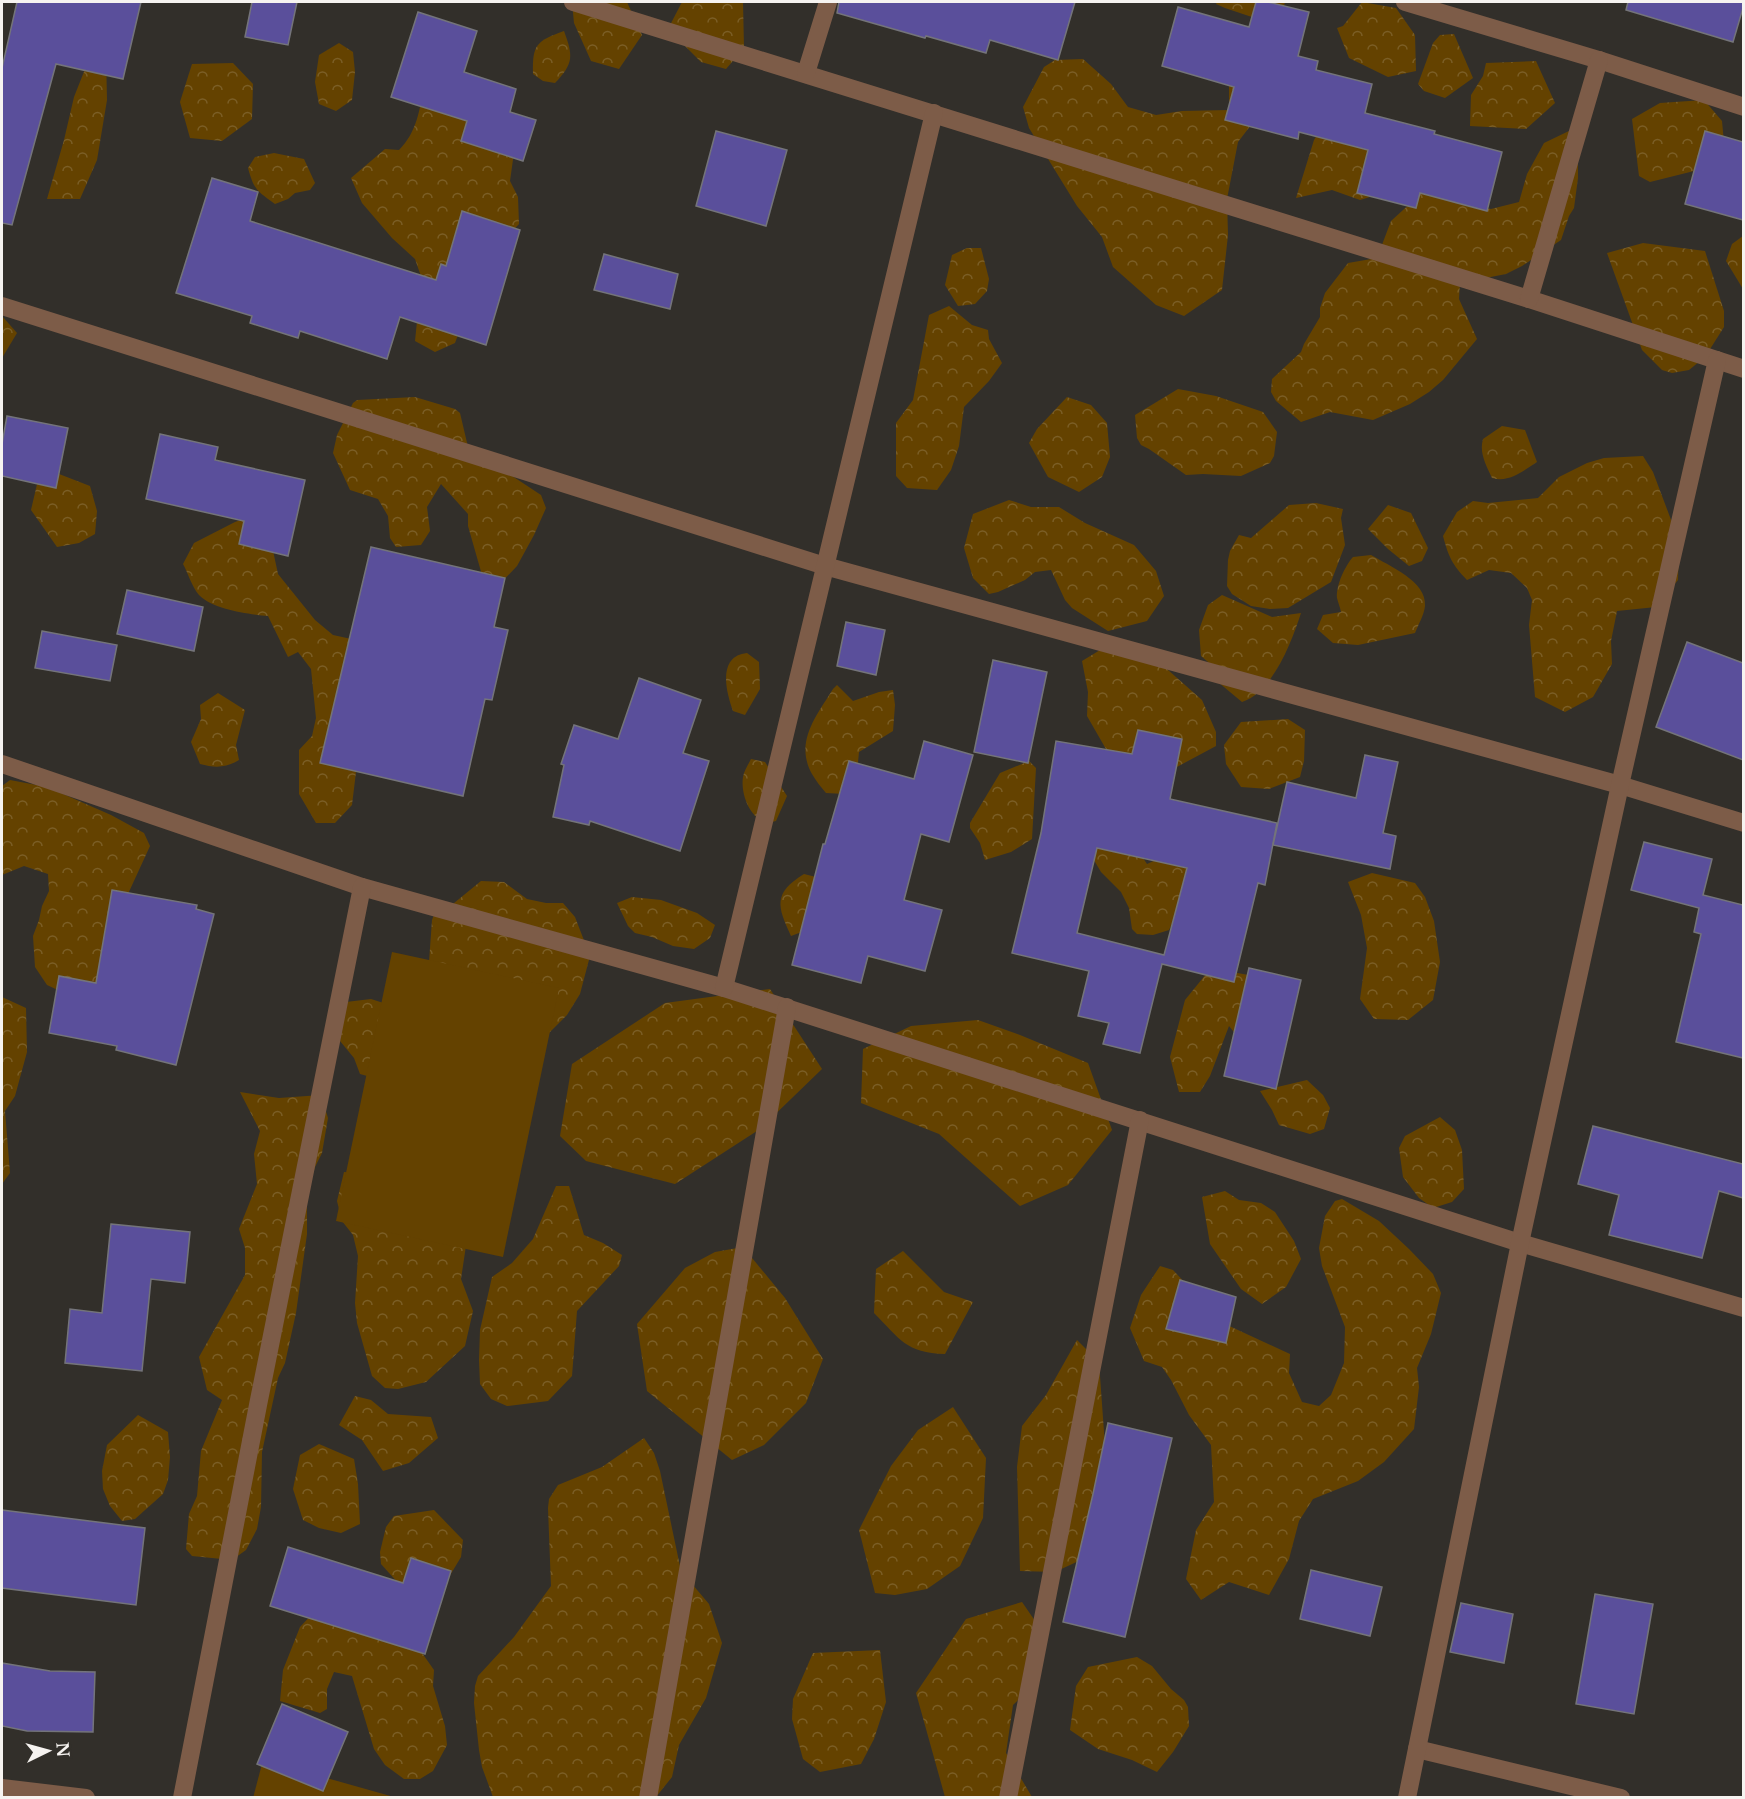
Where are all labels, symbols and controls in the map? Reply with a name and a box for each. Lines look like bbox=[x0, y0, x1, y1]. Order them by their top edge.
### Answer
north arrow bbox=[18, 1721, 78, 1781]
text: N bbox=[52, 1741, 74, 1758]

